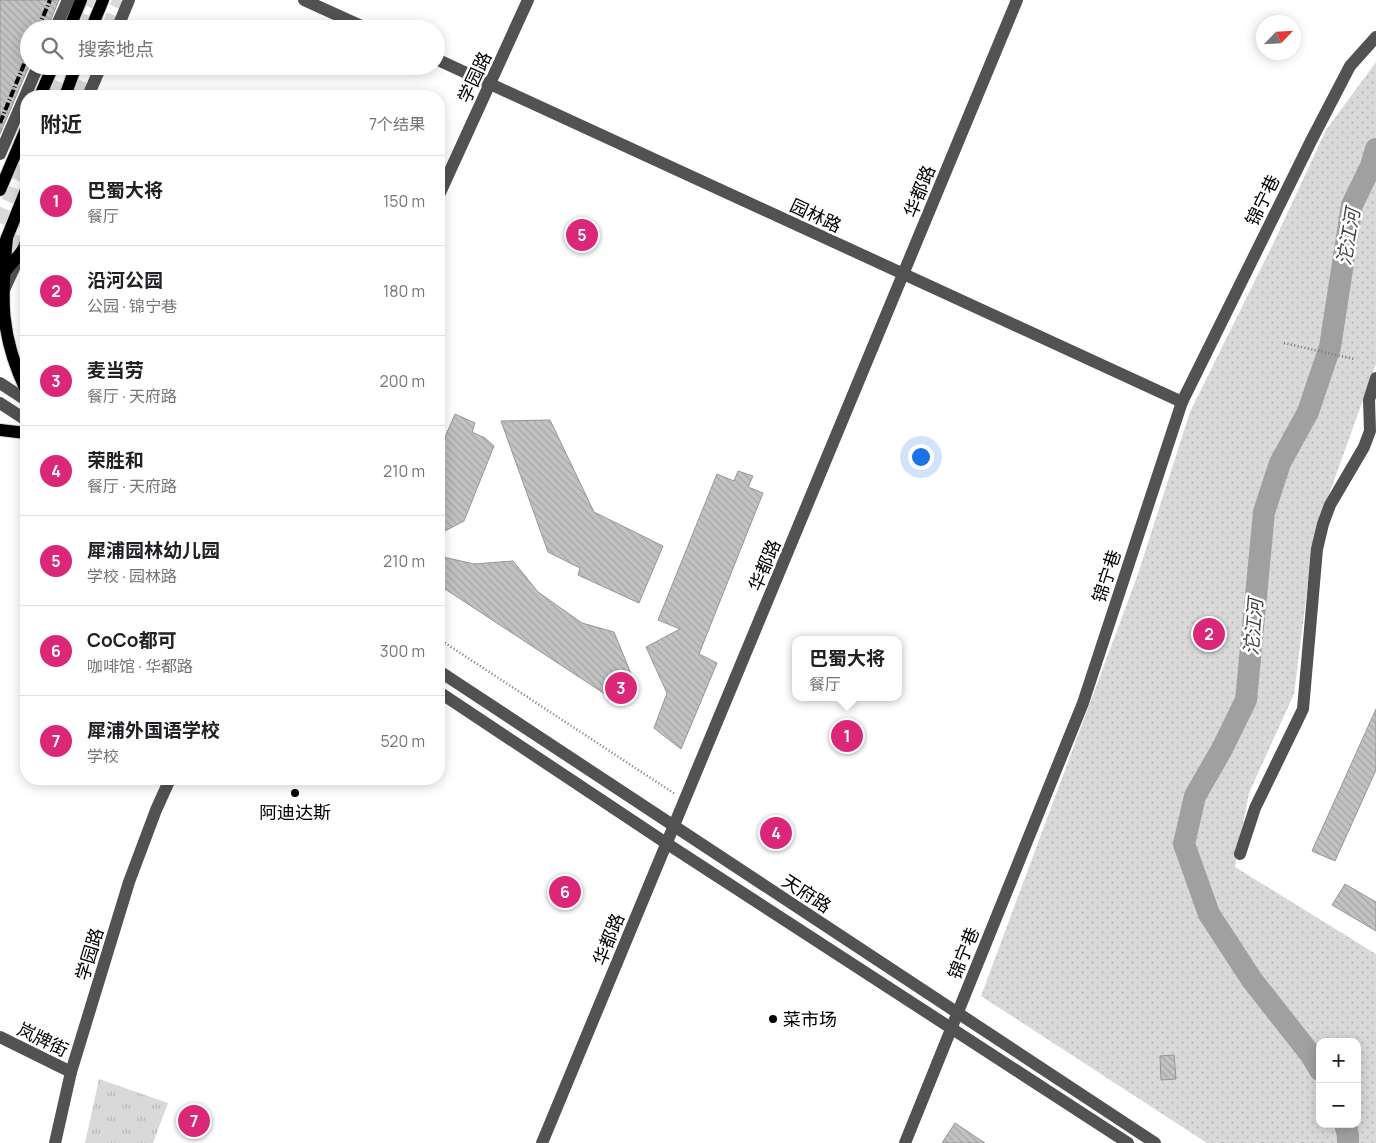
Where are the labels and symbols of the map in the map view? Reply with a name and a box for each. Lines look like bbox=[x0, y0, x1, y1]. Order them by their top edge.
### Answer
north arrow bbox=[1256, 15, 1301, 60]
street label: 学园路 bbox=[452, 47, 496, 107]
street label: 华都路 bbox=[898, 161, 940, 221]
street label: 锦宁巷 bbox=[1239, 170, 1285, 230]
street label: 园林路 bbox=[786, 193, 846, 237]
water label: 沱江河 bbox=[1330, 203, 1366, 267]
pin: 5 bbox=[566, 216, 598, 254]
your location bbox=[908, 444, 934, 470]
street label: 华都路 bbox=[742, 535, 786, 595]
street label: 锦宁巷 bbox=[1086, 547, 1126, 605]
water label: 沱江河 bbox=[1238, 593, 1269, 657]
pin: 2 bbox=[1193, 615, 1225, 653]
pin: 3 bbox=[605, 669, 637, 707]
pin: 1 bbox=[831, 717, 863, 755]
marker: 阿迪达斯 bbox=[289, 787, 301, 799]
place label: 阿迪达斯 bbox=[259, 800, 331, 824]
pin: 4 bbox=[760, 814, 792, 852]
street label: 天府路 bbox=[778, 868, 836, 918]
pin: 6 bbox=[549, 873, 581, 911]
street label: 华都路 bbox=[587, 909, 629, 969]
street label: 锦宁巷 bbox=[942, 923, 984, 983]
street label: 学园路 bbox=[70, 925, 108, 983]
place label: 菜市场 bbox=[783, 1007, 837, 1031]
marker: 菜市场 bbox=[767, 1013, 779, 1025]
street label: 岚牌街 bbox=[13, 1016, 73, 1062]
pin: 7 bbox=[178, 1102, 210, 1140]

